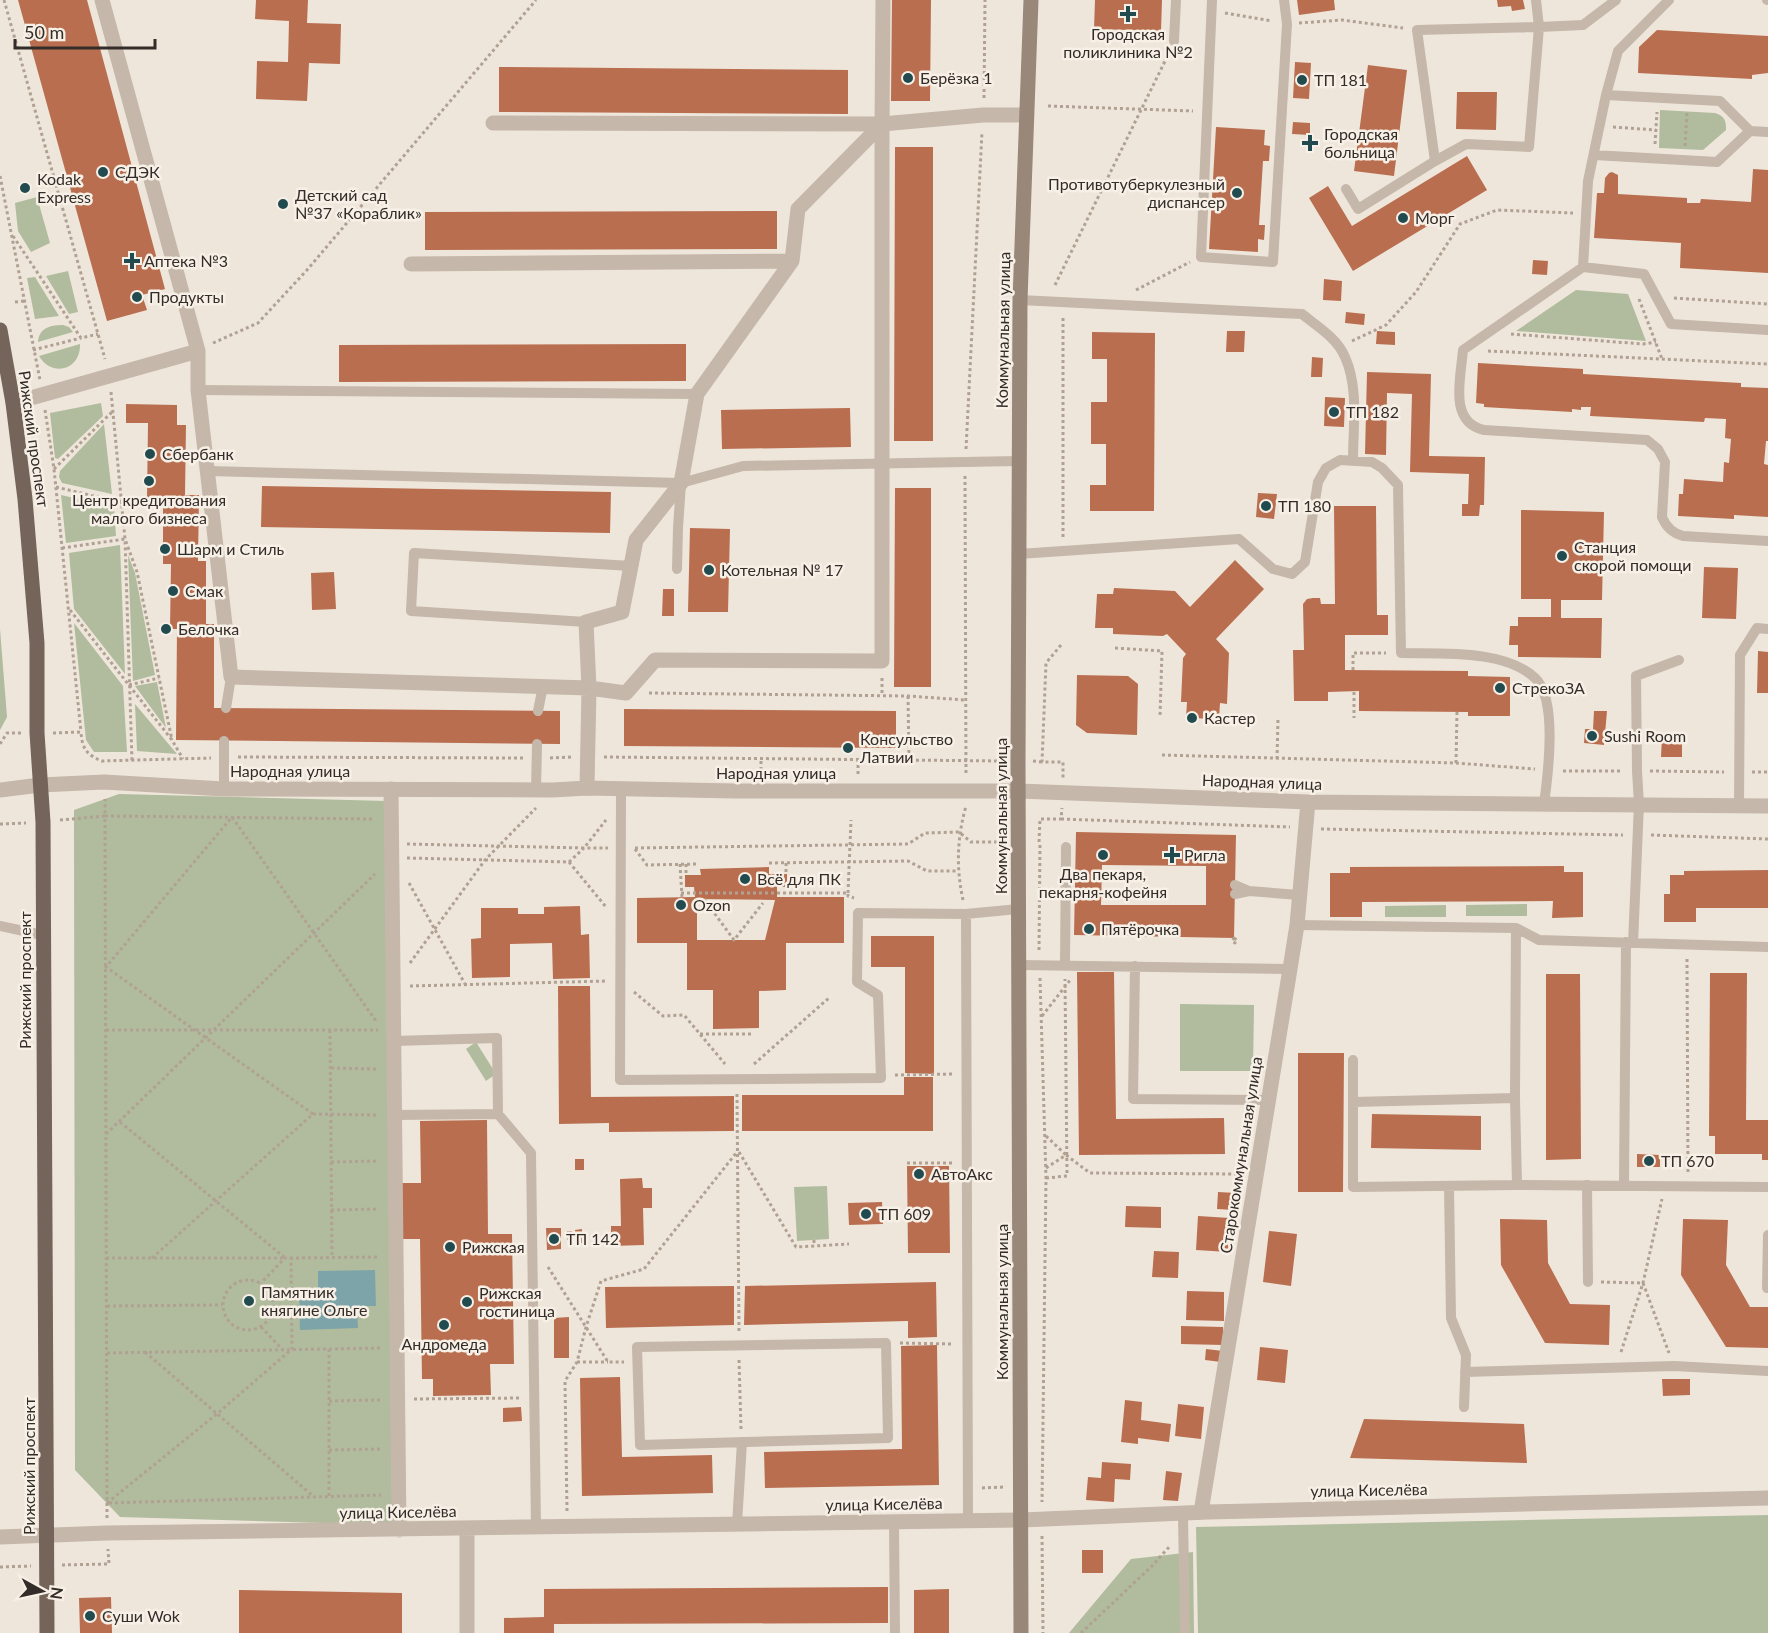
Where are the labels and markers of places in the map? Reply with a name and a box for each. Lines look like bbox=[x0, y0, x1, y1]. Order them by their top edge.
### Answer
marker: Городская поликлиника №2 bbox=[1119, 5, 1137, 23]
place label: Городская поликлиника №2 bbox=[1063, 24, 1193, 61]
place label: Берёзка 1 bbox=[920, 68, 993, 87]
place label: ТП 181 bbox=[1314, 70, 1367, 89]
marker: Берёзка 1 bbox=[901, 71, 915, 85]
marker: ТП 181 bbox=[1295, 73, 1309, 87]
place label: Городская больница bbox=[1324, 124, 1398, 161]
marker: Городская больница bbox=[1301, 134, 1319, 152]
place label: СДЭК bbox=[115, 162, 160, 181]
marker: СДЭК bbox=[96, 165, 110, 179]
place label: Kodak Express bbox=[37, 169, 91, 206]
place label: Противотуберкулезный диспансер bbox=[1048, 174, 1225, 211]
marker: Kodak Express bbox=[18, 181, 32, 195]
place label: Детский сад №37 «Кораблик» bbox=[295, 185, 422, 222]
marker: Противотуберкулезный диспансер bbox=[1230, 186, 1244, 200]
marker: Детский сад №37 «Кораблик» bbox=[276, 197, 290, 211]
place label: Морг bbox=[1415, 208, 1455, 227]
marker: Морг bbox=[1396, 211, 1410, 225]
place label: Аптека №3 bbox=[144, 251, 228, 270]
marker: Аптека №3 bbox=[125, 254, 139, 268]
place label: Продукты bbox=[149, 287, 224, 306]
marker: Продукты bbox=[130, 290, 144, 304]
place label: ТП 182 bbox=[1346, 402, 1399, 421]
marker: ТП 182 bbox=[1327, 405, 1341, 419]
place label: Сбербанк bbox=[162, 444, 234, 463]
marker: Сбербанк bbox=[143, 447, 157, 461]
marker: Центр кредитования малого бизнеса bbox=[142, 474, 156, 488]
place label: Центр кредитования малого бизнеса bbox=[72, 490, 226, 527]
place label: ТП 180 bbox=[1278, 496, 1331, 515]
marker: ТП 180 bbox=[1259, 499, 1273, 513]
place label: Станция скорой помощи bbox=[1574, 537, 1692, 574]
place label: Шарм и Стиль bbox=[177, 539, 285, 558]
marker: Шарм и Стиль bbox=[158, 542, 172, 556]
marker: Станция скорой помощи bbox=[1555, 549, 1569, 563]
place label: Котельная № 17 bbox=[721, 560, 843, 579]
marker: Котельная № 17 bbox=[702, 563, 716, 577]
place label: Смак bbox=[185, 581, 224, 600]
marker: Смак bbox=[166, 584, 180, 598]
place label: Белочка bbox=[178, 619, 239, 638]
marker: Белочка bbox=[159, 622, 173, 636]
place label: СтрекоЗА bbox=[1512, 678, 1585, 697]
marker: СтрекоЗА bbox=[1493, 681, 1507, 695]
place label: Кастер bbox=[1204, 708, 1255, 727]
marker: Кастер bbox=[1185, 711, 1199, 725]
place label: Sushi Room bbox=[1604, 726, 1686, 745]
place label: Консульство Латвии bbox=[859, 729, 953, 766]
marker: Sushi Room bbox=[1585, 729, 1599, 743]
marker: Консульство Латвии bbox=[841, 741, 855, 755]
place label: Ригла bbox=[1184, 845, 1226, 864]
marker: Два пекаря, пекарня-кофейня bbox=[1096, 848, 1110, 862]
marker: Ригла bbox=[1165, 848, 1179, 862]
place label: Два пекаря, пекарня-кофейня bbox=[1039, 864, 1167, 901]
place label: Всё для ПК bbox=[757, 869, 841, 888]
marker: Всё для ПК bbox=[738, 872, 752, 886]
place label: Ozon bbox=[693, 895, 731, 914]
marker: Ozon bbox=[674, 898, 688, 912]
place label: Пятёрочка bbox=[1101, 919, 1179, 938]
marker: Пятёрочка bbox=[1082, 922, 1096, 936]
place label: ТП 670 bbox=[1661, 1151, 1714, 1170]
marker: ТП 670 bbox=[1642, 1154, 1656, 1168]
place label: АвтоАкс bbox=[931, 1164, 993, 1183]
marker: АвтоАкс bbox=[912, 1167, 926, 1181]
place label: ТП 609 bbox=[878, 1204, 931, 1223]
marker: ТП 609 bbox=[859, 1207, 873, 1221]
place label: ТП 142 bbox=[566, 1229, 619, 1248]
marker: ТП 142 bbox=[547, 1232, 561, 1246]
place label: Рижская bbox=[462, 1237, 525, 1256]
marker: Рижская bbox=[443, 1240, 457, 1254]
place label: Памятник княгине Ольге bbox=[261, 1282, 367, 1319]
place label: Рижская гостиница bbox=[479, 1283, 555, 1320]
marker: Памятник княгине Ольге bbox=[242, 1294, 256, 1308]
marker: Рижская гостиница bbox=[460, 1295, 474, 1309]
marker: Андромеда bbox=[437, 1318, 451, 1332]
place label: Андромеда bbox=[401, 1334, 487, 1353]
place label: Суши Wok bbox=[102, 1606, 181, 1625]
marker: Суши Wok bbox=[83, 1609, 97, 1623]

